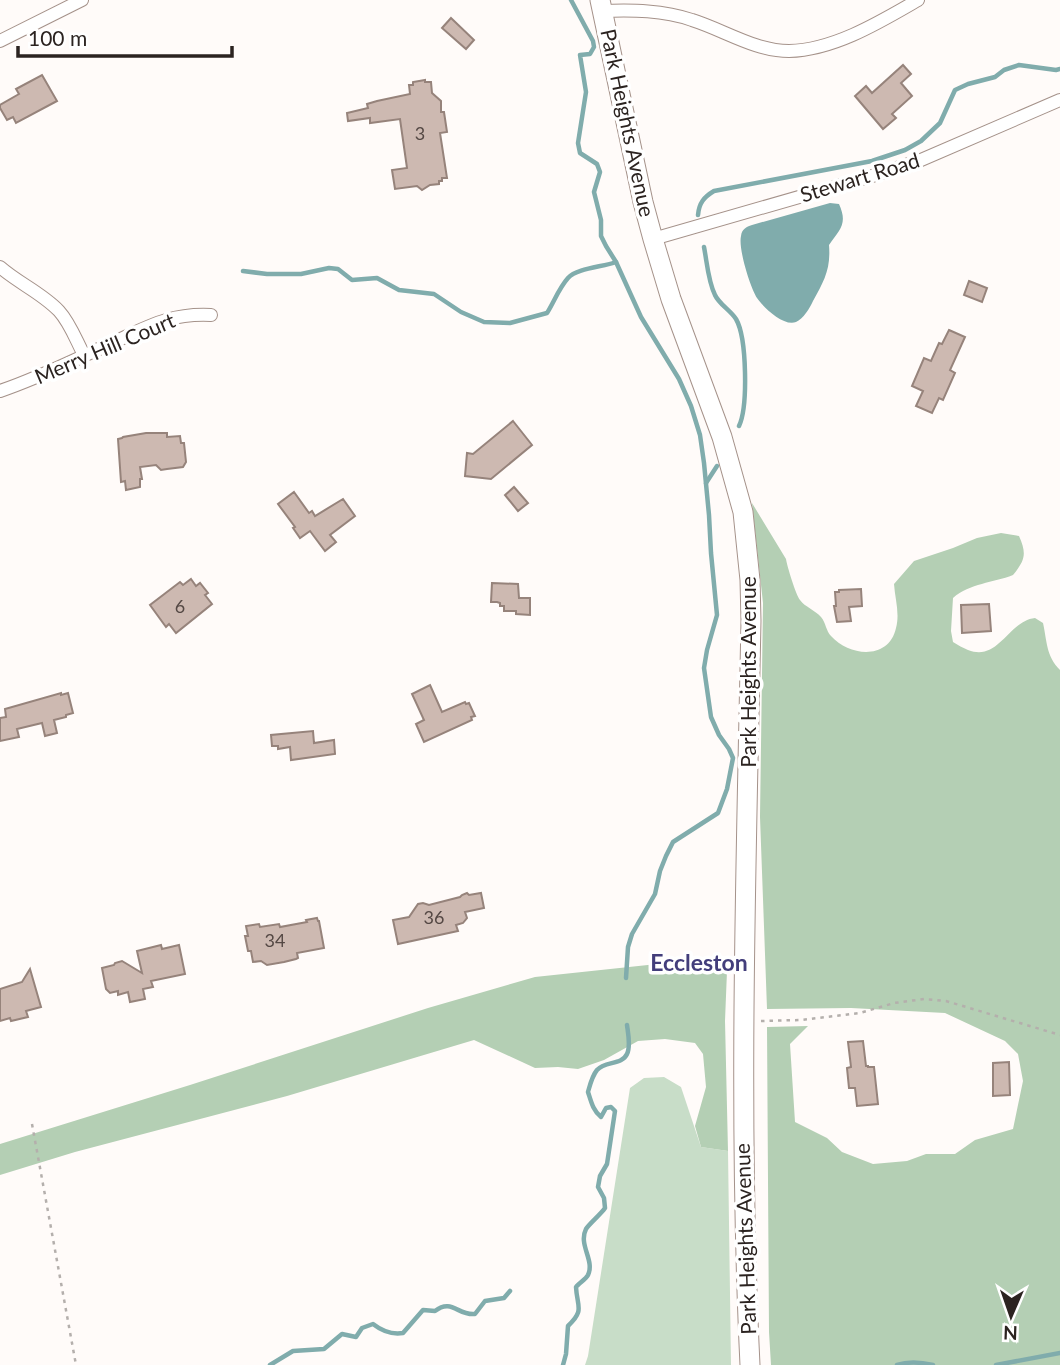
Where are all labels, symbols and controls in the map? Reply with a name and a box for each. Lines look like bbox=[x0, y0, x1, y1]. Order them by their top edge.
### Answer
scale bar bbox=[18, 14, 231, 58]
text: 100 m bbox=[28, 25, 87, 50]
street label: Park Heights Avenue bbox=[596, 26, 661, 219]
house number: 3 bbox=[415, 122, 425, 144]
street label: Stewart Road bbox=[797, 147, 922, 207]
street label: Merry Hill Court bbox=[30, 307, 179, 388]
street label: Park Heights Avenue bbox=[735, 576, 760, 768]
house number: 6 bbox=[175, 595, 185, 617]
house number: 36 bbox=[424, 906, 444, 928]
house number: 34 bbox=[265, 929, 285, 951]
district label: Eccleston bbox=[650, 948, 748, 976]
street label: Park Heights Avenue bbox=[729, 1143, 760, 1335]
north arrow bbox=[976, 1281, 1046, 1351]
text: N bbox=[1003, 1322, 1018, 1345]

